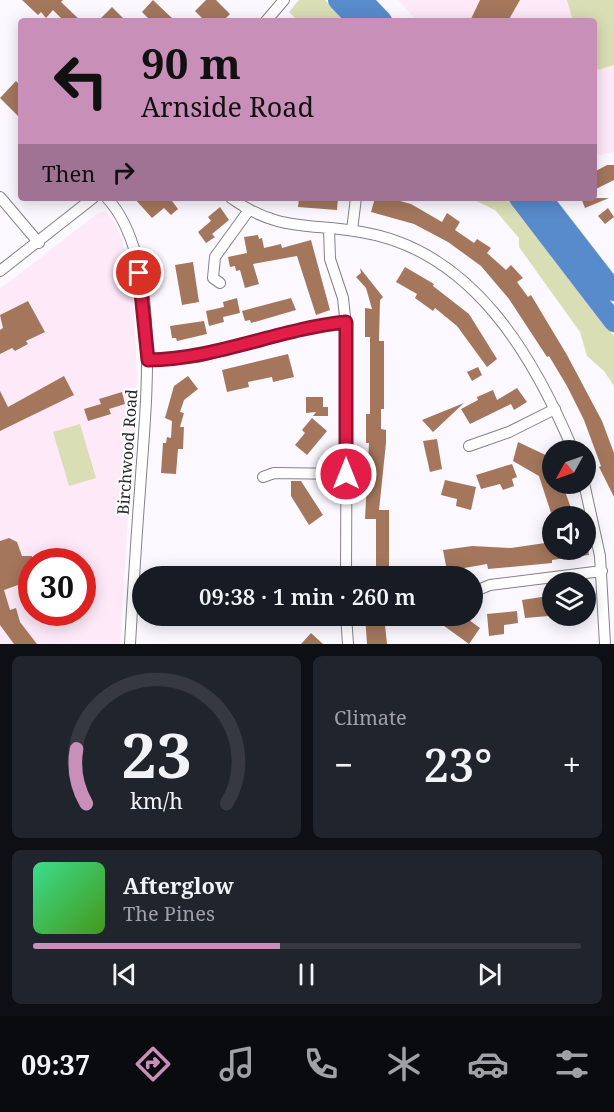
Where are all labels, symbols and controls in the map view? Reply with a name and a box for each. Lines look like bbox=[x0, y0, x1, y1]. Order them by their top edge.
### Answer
text: 90 m bbox=[141, 34, 241, 91]
icon: left bbox=[42, 42, 120, 120]
text: Arnside Road bbox=[141, 88, 314, 125]
icon: right bbox=[107, 156, 140, 189]
text: Then bbox=[42, 158, 95, 188]
pin bbox=[113, 247, 164, 298]
icon: arrive bbox=[122, 256, 155, 289]
street label: Birchwood Road bbox=[112, 388, 142, 516]
north arrow bbox=[542, 440, 596, 494]
map controls bbox=[542, 440, 596, 626]
position arrow bbox=[314, 442, 378, 506]
button: sound bbox=[542, 506, 596, 560]
speed limit sign: 30 bbox=[18, 548, 96, 626]
button: layers bbox=[542, 572, 596, 626]
text: 09:38 · 1 min · 260 m bbox=[199, 581, 416, 611]
text: Climate bbox=[334, 704, 407, 731]
text: 23 bbox=[121, 711, 192, 796]
text: 23° bbox=[423, 734, 492, 795]
text: − bbox=[334, 742, 353, 787]
text: + bbox=[563, 742, 581, 787]
text: km/h bbox=[130, 786, 183, 815]
text: Afterglow bbox=[123, 870, 234, 900]
text: The Pines bbox=[123, 900, 215, 927]
icon: previous bbox=[108, 958, 141, 991]
icon: pause bbox=[290, 958, 323, 991]
icon: next bbox=[473, 958, 506, 991]
icon: directions bbox=[132, 1043, 174, 1085]
icon: music bbox=[216, 1043, 258, 1085]
icon: phone bbox=[300, 1043, 342, 1085]
icon: climate bbox=[383, 1043, 425, 1085]
icon: car bbox=[467, 1043, 509, 1085]
icon: filters bbox=[551, 1043, 593, 1085]
text: 09:37 bbox=[21, 1046, 90, 1083]

